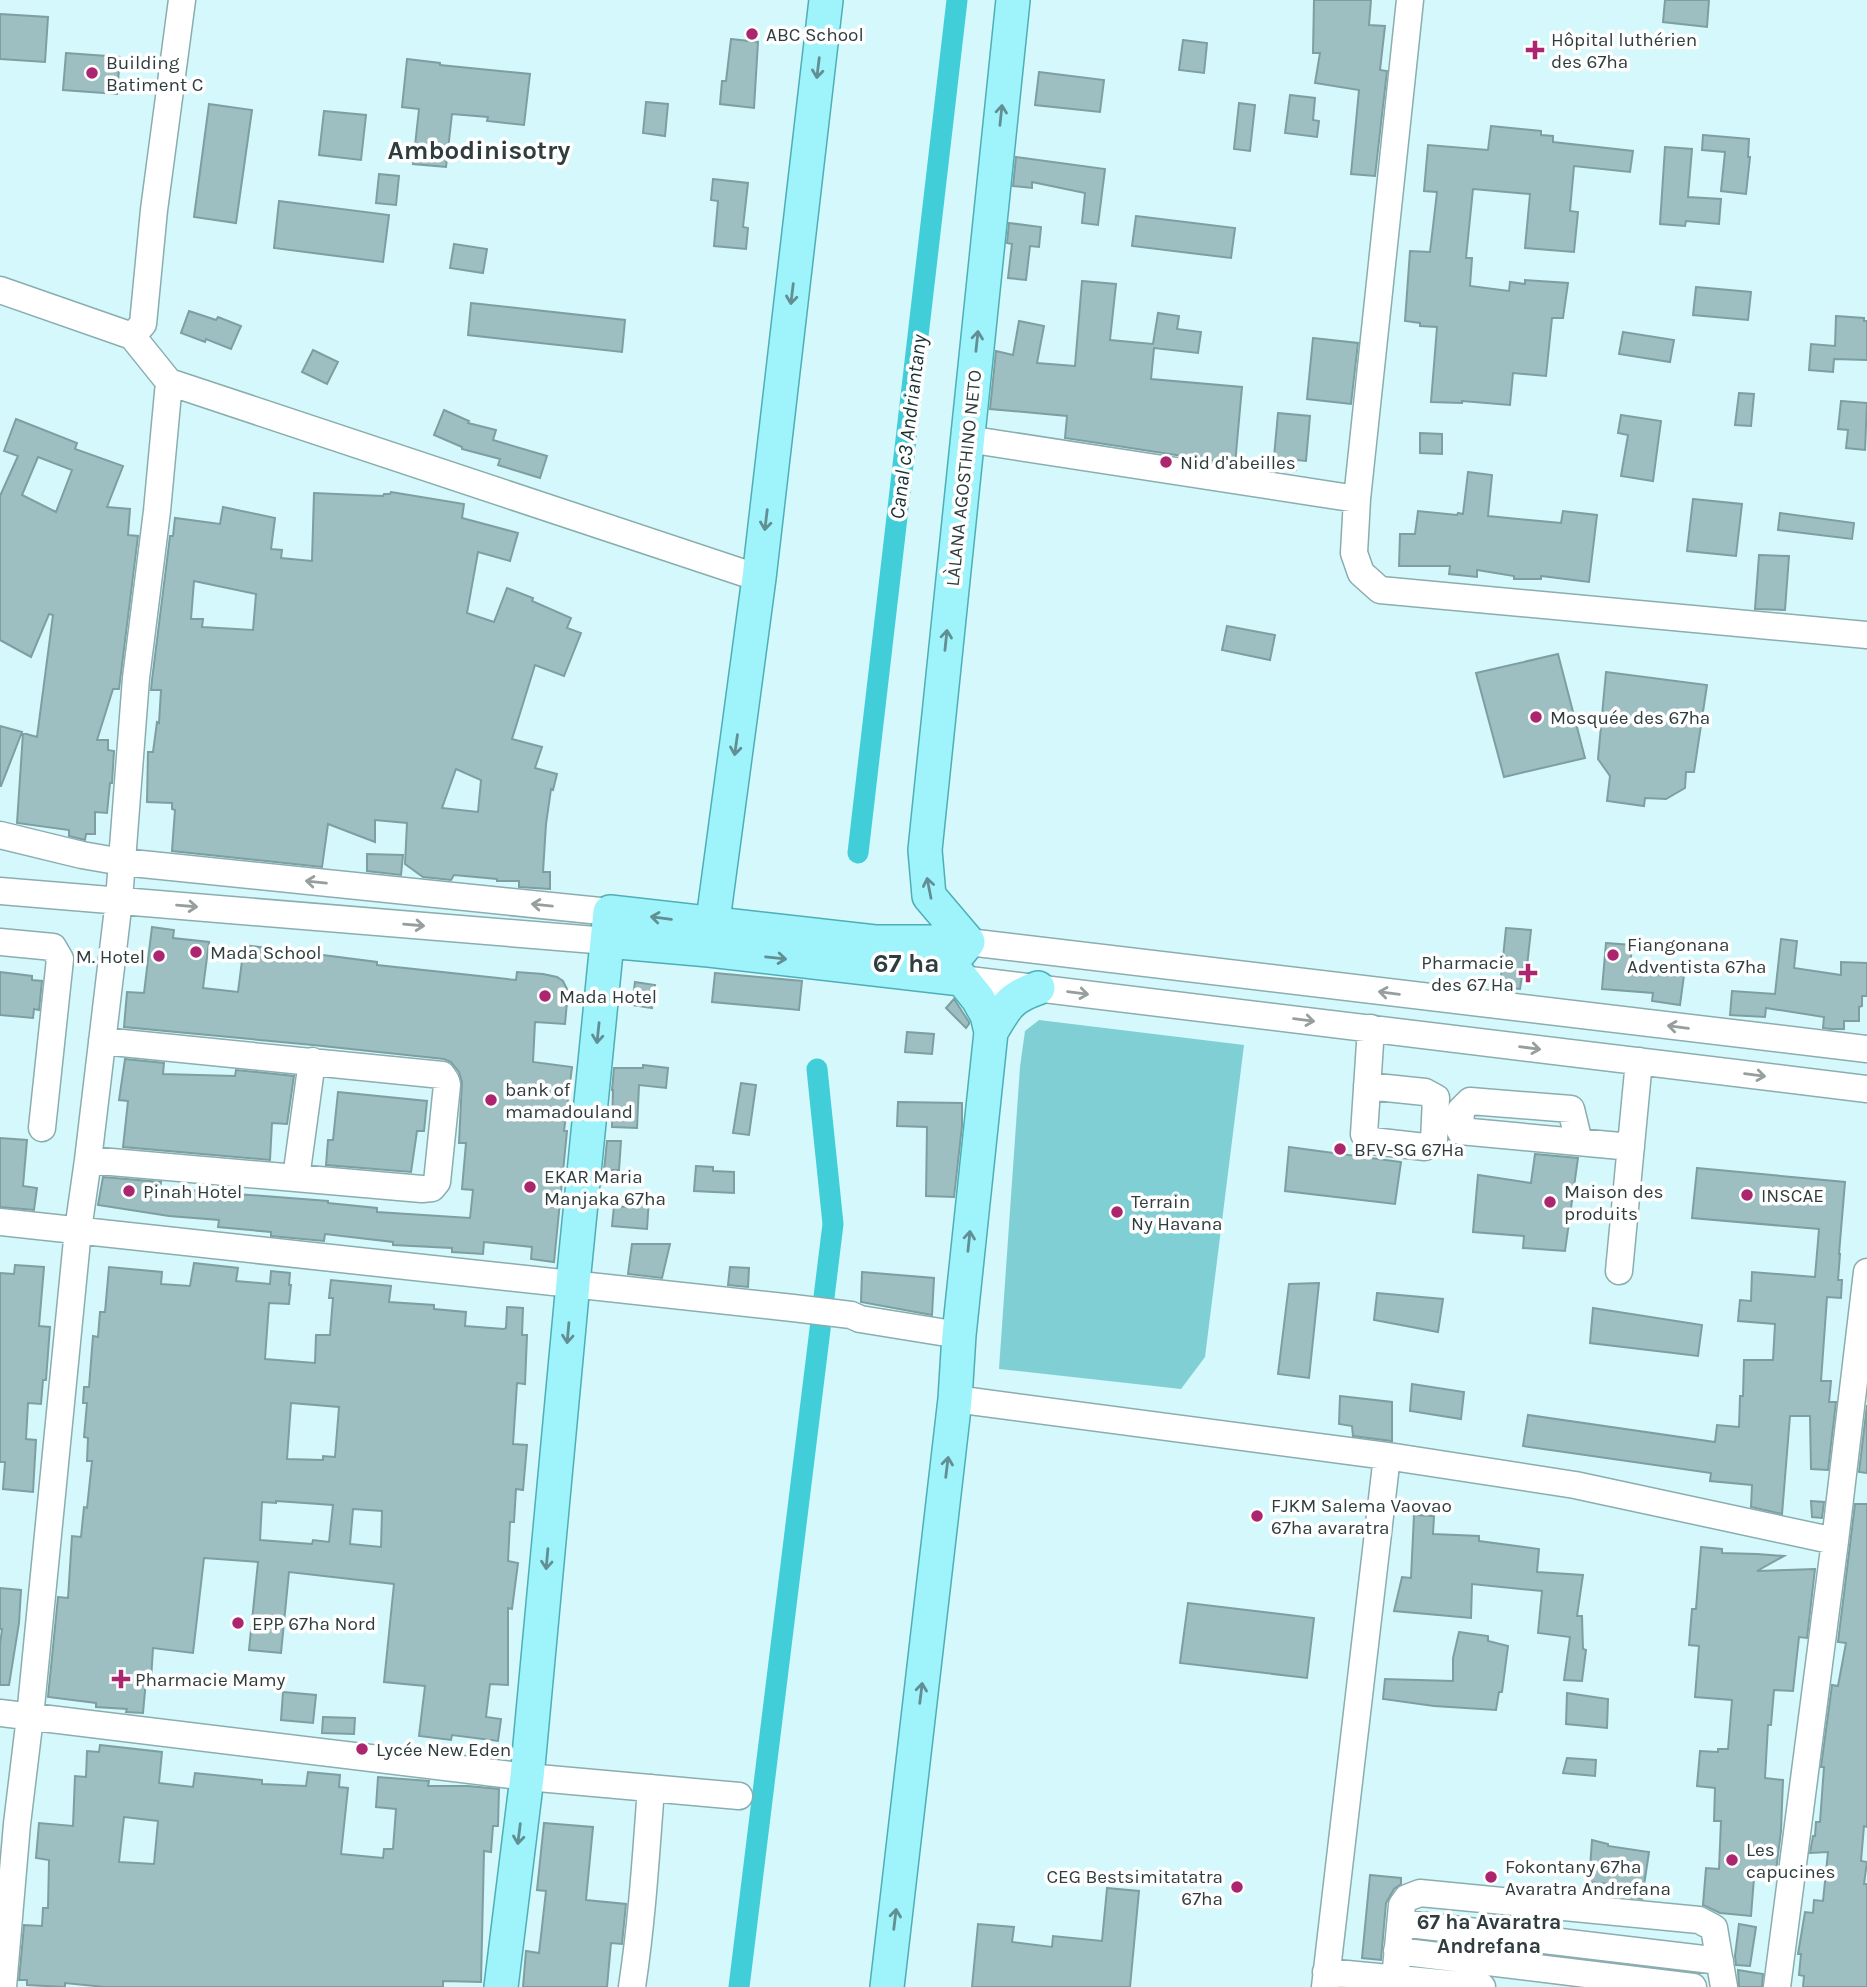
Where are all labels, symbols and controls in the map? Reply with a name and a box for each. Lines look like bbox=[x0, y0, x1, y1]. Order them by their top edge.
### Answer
place label: ABC School bbox=[766, 24, 864, 46]
marker: ABC School bbox=[744, 26, 760, 42]
place label: Hôpital luthérien des 67ha bbox=[1551, 29, 1697, 73]
marker: Hôpital luthérien des 67ha bbox=[1525, 40, 1545, 60]
place label: Building Batiment C bbox=[106, 52, 203, 96]
one-way arrow bbox=[812, 56, 825, 79]
marker: Building Batiment C bbox=[84, 65, 100, 81]
one-way arrow bbox=[995, 104, 1008, 126]
district label: Ambodinisotry bbox=[388, 135, 570, 166]
one-way arrow bbox=[785, 282, 798, 305]
one-way arrow bbox=[971, 330, 984, 353]
water label: Canal c3 Andriantany bbox=[885, 332, 931, 521]
street label: LÀLANA AGOSTHINO NETO bbox=[941, 369, 986, 588]
place label: Nid d'abeilles bbox=[1180, 452, 1296, 474]
marker: Nid d'abeilles bbox=[1158, 454, 1174, 470]
one-way arrow bbox=[759, 508, 772, 531]
one-way arrow bbox=[940, 629, 953, 652]
place label: Mosquée des 67ha bbox=[1550, 707, 1710, 729]
marker: Mosquée des 67ha bbox=[1528, 709, 1544, 725]
one-way arrow bbox=[729, 733, 742, 756]
one-way arrow bbox=[305, 875, 328, 888]
one-way arrow bbox=[922, 877, 935, 900]
one-way arrow bbox=[532, 898, 554, 911]
one-way arrow bbox=[175, 900, 198, 913]
one-way arrow bbox=[650, 911, 673, 924]
one-way arrow bbox=[402, 919, 425, 932]
place label: Fiangonana Adventista 67ha bbox=[1627, 934, 1767, 978]
place label: Mada School bbox=[210, 942, 322, 964]
marker: Mada School bbox=[188, 944, 204, 960]
place label: M. Hotel bbox=[76, 946, 145, 968]
marker: Fiangonana Adventista 67ha bbox=[1605, 947, 1621, 963]
marker: M. Hotel bbox=[151, 948, 167, 964]
district label: 67 ha bbox=[873, 948, 939, 979]
one-way arrow bbox=[765, 952, 787, 965]
place label: Pharmacie des 67 Ha bbox=[1421, 952, 1514, 996]
marker: Pharmacie des 67 Ha bbox=[1520, 965, 1536, 981]
place label: Mada Hotel bbox=[559, 986, 657, 1008]
one-way arrow bbox=[1066, 986, 1089, 999]
one-way arrow bbox=[1378, 986, 1400, 999]
marker: Mada Hotel bbox=[537, 988, 553, 1004]
one-way arrow bbox=[1292, 1014, 1315, 1027]
one-way arrow bbox=[1667, 1020, 1689, 1033]
one-way arrow bbox=[591, 1022, 604, 1044]
one-way arrow bbox=[1518, 1041, 1540, 1054]
one-way arrow bbox=[1744, 1069, 1766, 1082]
place label: bank of mamadouland bbox=[505, 1079, 633, 1123]
marker: bank of mamadouland bbox=[483, 1092, 499, 1108]
place label: BFV-SG 67Ha bbox=[1354, 1139, 1464, 1161]
marker: BFV-SG 67Ha bbox=[1332, 1141, 1348, 1157]
place label: EKAR Maria Manjaka 67ha bbox=[544, 1166, 666, 1210]
marker: EKAR Maria Manjaka 67ha bbox=[522, 1179, 538, 1195]
place label: Pinah Hotel bbox=[143, 1181, 242, 1203]
place label: Maison des produits bbox=[1564, 1181, 1664, 1225]
marker: Pinah Hotel bbox=[121, 1183, 137, 1199]
place label: INSCAE bbox=[1761, 1185, 1824, 1207]
marker: INSCAE bbox=[1739, 1187, 1755, 1203]
place label: Terrain Ny Havana bbox=[1131, 1191, 1222, 1235]
marker: Maison des produits bbox=[1542, 1194, 1558, 1210]
marker: Terrain Ny Havana bbox=[1109, 1204, 1125, 1220]
one-way arrow bbox=[962, 1230, 975, 1253]
one-way arrow bbox=[561, 1321, 574, 1344]
one-way arrow bbox=[941, 1456, 954, 1479]
place label: FJKM Salema Vaovao 67ha avaratra bbox=[1271, 1495, 1452, 1539]
marker: FJKM Salema Vaovao 67ha avaratra bbox=[1249, 1508, 1265, 1524]
one-way arrow bbox=[540, 1548, 553, 1570]
place label: EPP 67ha Nord bbox=[252, 1613, 376, 1635]
marker: EPP 67ha Nord bbox=[230, 1615, 246, 1631]
place label: Pharmacie Mamy bbox=[135, 1669, 286, 1691]
marker: Pharmacie Mamy bbox=[113, 1671, 129, 1687]
one-way arrow bbox=[915, 1682, 928, 1705]
place label: Lycée New Eden bbox=[376, 1739, 511, 1761]
marker: Lycée New Eden bbox=[354, 1741, 370, 1757]
one-way arrow bbox=[513, 1823, 526, 1845]
place label: Les capucines bbox=[1746, 1839, 1836, 1883]
marker: Les capucines bbox=[1724, 1852, 1740, 1868]
place label: Fokontany 67ha Avaratra Andrefana bbox=[1505, 1856, 1671, 1900]
place label: CEG Bestsimitatatra 67ha bbox=[1046, 1866, 1223, 1910]
marker: Fokontany 67ha Avaratra Andrefana bbox=[1483, 1869, 1499, 1885]
marker: CEG Bestsimitatatra 67ha bbox=[1229, 1879, 1245, 1895]
one-way arrow bbox=[889, 1908, 902, 1931]
district label: 67 ha Avaratra Andrefana bbox=[1417, 1910, 1561, 1958]

